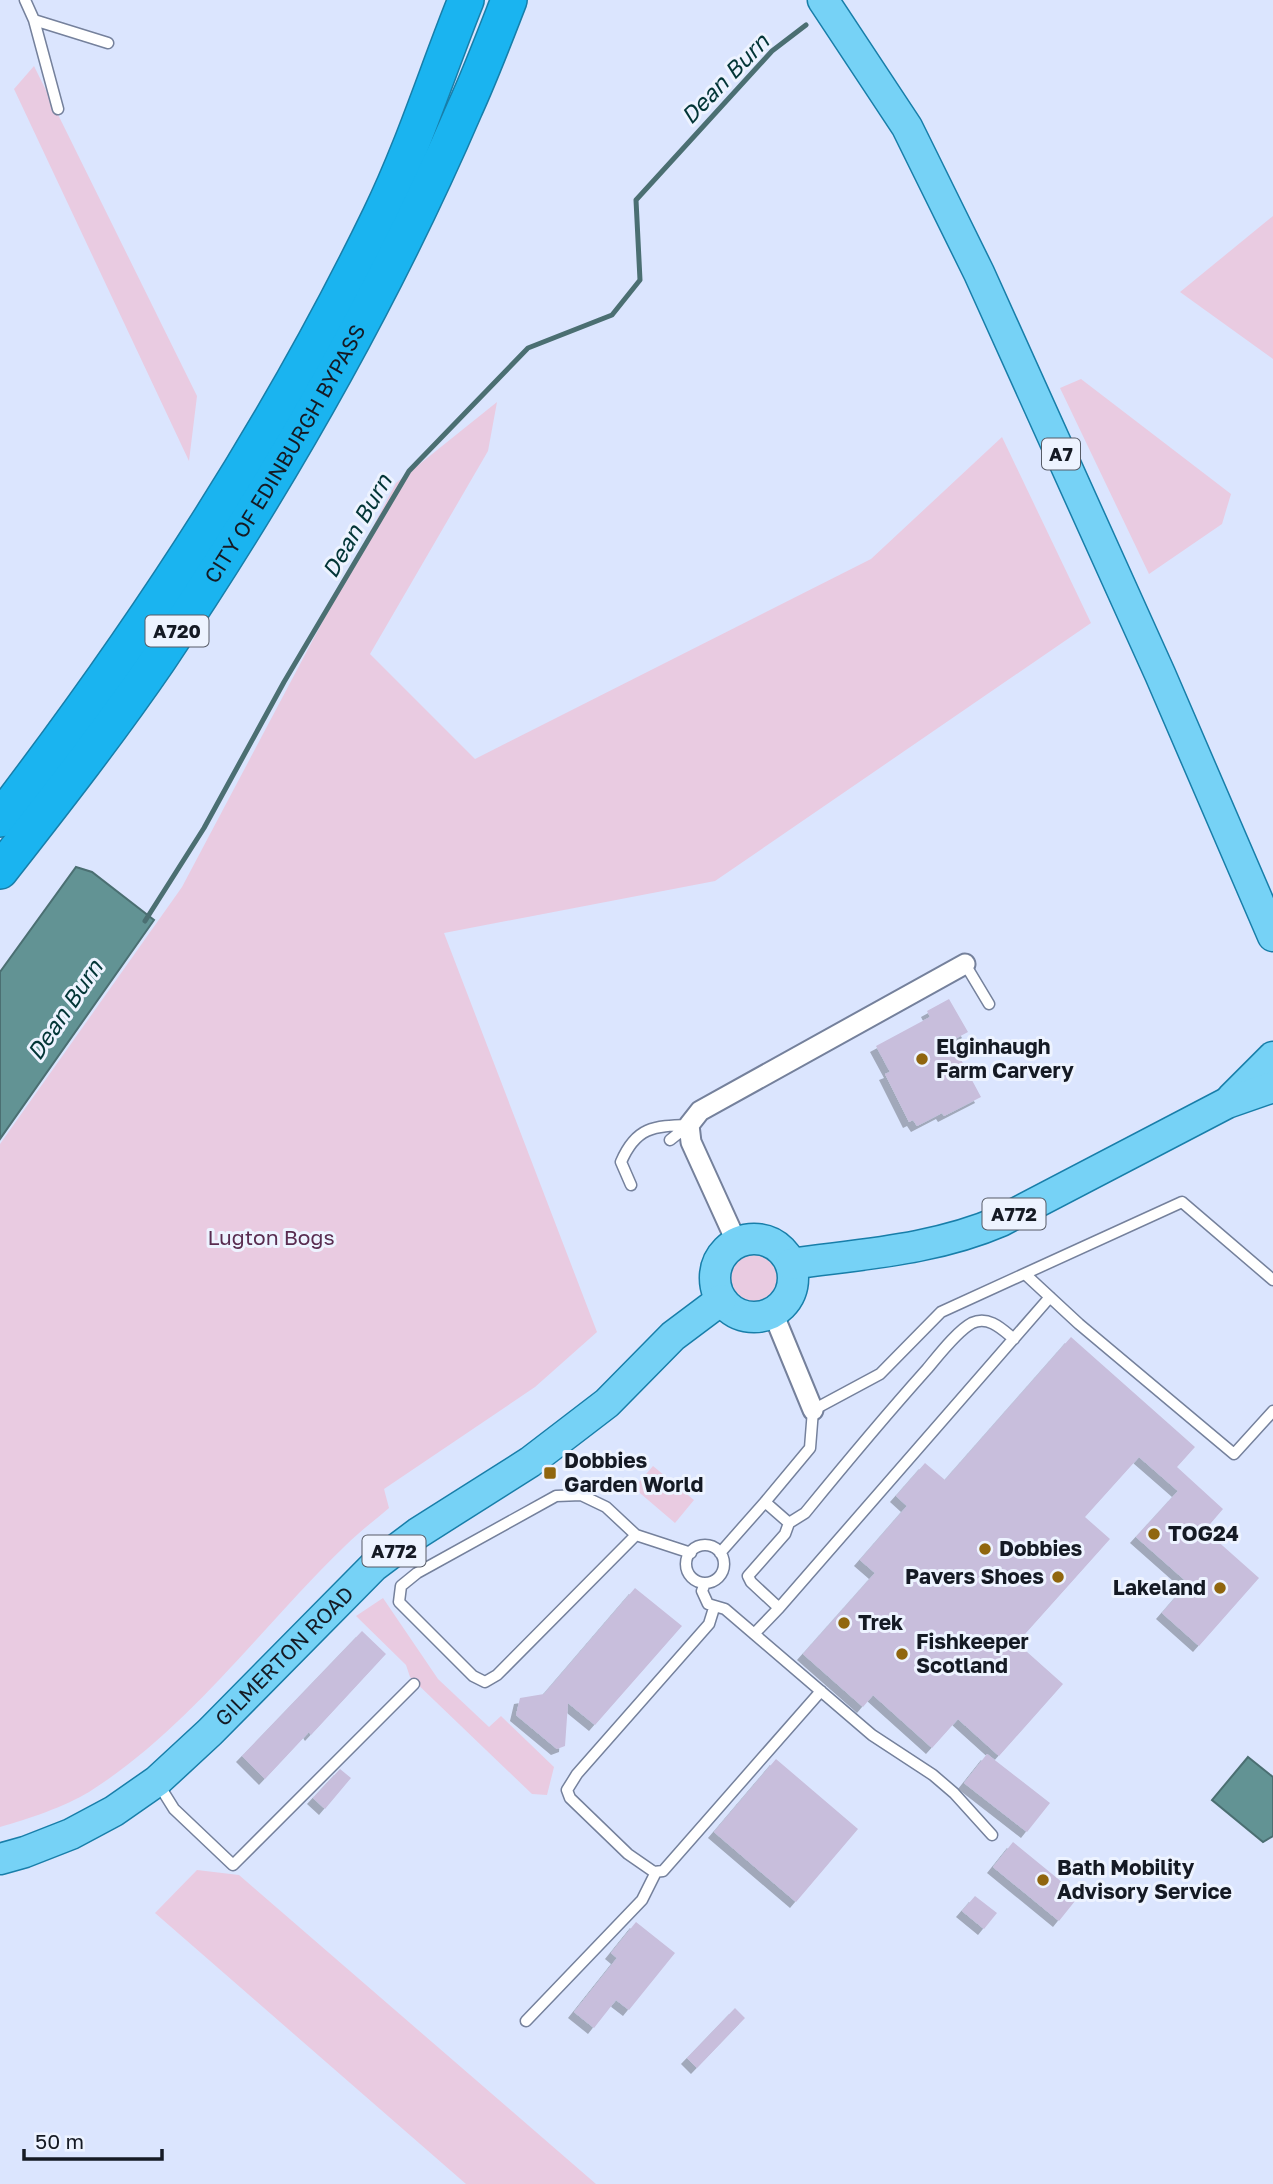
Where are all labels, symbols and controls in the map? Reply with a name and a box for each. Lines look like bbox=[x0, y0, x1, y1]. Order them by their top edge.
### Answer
water label: Dean Burn bbox=[674, 27, 775, 129]
street label: CITY OF EDINBURGH BYPASS bbox=[198, 320, 371, 588]
road number: A7 bbox=[1042, 438, 1080, 470]
water label: Dean Burn bbox=[315, 468, 397, 582]
road number: A720 bbox=[146, 616, 208, 646]
water label: Dean Burn bbox=[20, 953, 108, 1065]
place label: Elginhaugh Farm Carvery bbox=[936, 1033, 1074, 1083]
marker: Elginhaugh Farm Carvery bbox=[914, 1051, 930, 1067]
road number: A772 bbox=[982, 1198, 1046, 1230]
park label: Lugton Bogs bbox=[207, 1224, 335, 1250]
place label: Dobbies Garden World bbox=[564, 1447, 703, 1497]
marker: Dobbies Garden World bbox=[542, 1465, 558, 1481]
place label: TOG24 bbox=[1168, 1520, 1239, 1546]
marker: TOG24 bbox=[1146, 1526, 1162, 1542]
place label: Dobbies bbox=[999, 1535, 1083, 1561]
road number: A772 bbox=[362, 1536, 426, 1567]
marker: Dobbies bbox=[977, 1541, 993, 1557]
place label: Pavers Shoes bbox=[905, 1563, 1044, 1589]
marker: Pavers Shoes bbox=[1050, 1569, 1066, 1585]
place label: Lakeland bbox=[1113, 1574, 1206, 1600]
street label: GILMERTON ROAD bbox=[209, 1580, 359, 1731]
marker: Lakeland bbox=[1212, 1580, 1228, 1596]
place label: Trek bbox=[858, 1609, 903, 1635]
marker: Trek bbox=[836, 1615, 852, 1631]
place label: Fishkeeper Scotland bbox=[916, 1628, 1029, 1678]
marker: Fishkeeper Scotland bbox=[894, 1646, 910, 1662]
place label: Bath Mobility Advisory Service bbox=[1057, 1854, 1232, 1904]
marker: Bath Mobility Advisory Service bbox=[1035, 1872, 1051, 1888]
scale bar bbox=[24, 2118, 163, 2162]
text: 50 m bbox=[35, 2128, 84, 2154]

